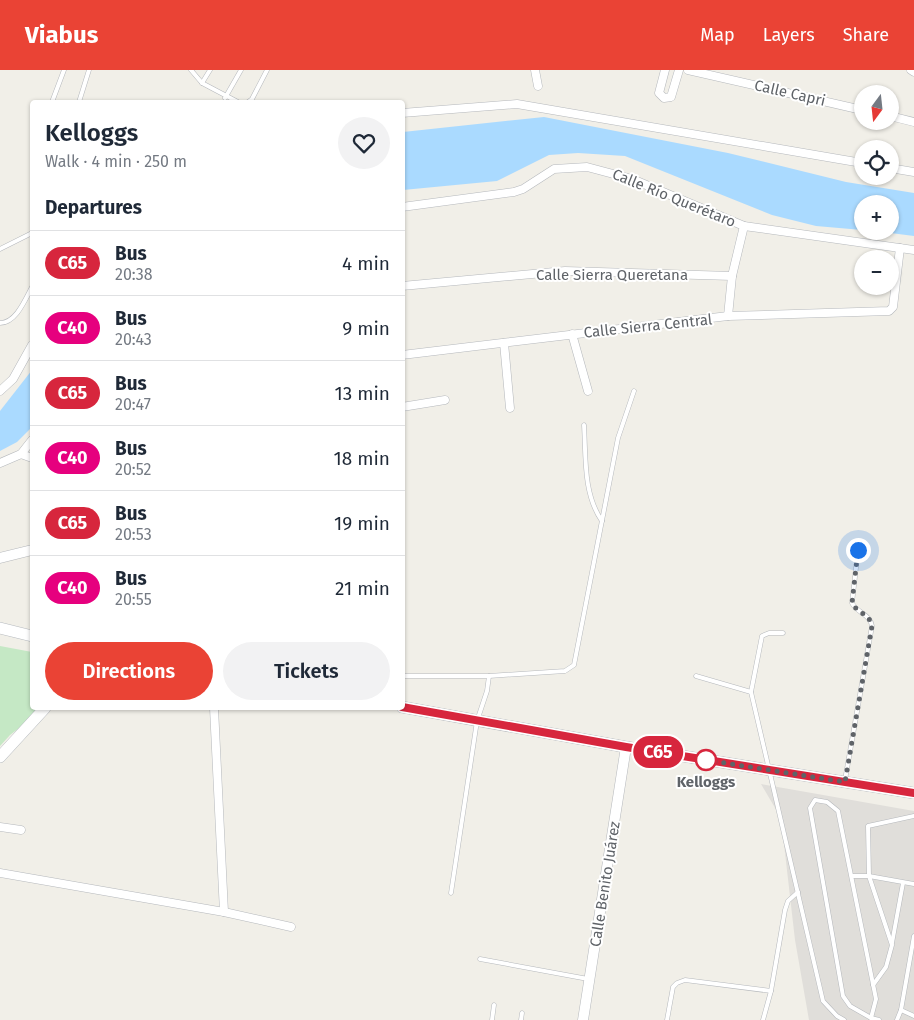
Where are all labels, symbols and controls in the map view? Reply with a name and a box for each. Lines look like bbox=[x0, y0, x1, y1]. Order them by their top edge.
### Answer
text: Viabus bbox=[25, 21, 98, 49]
text: Map bbox=[700, 24, 735, 46]
text: Layers bbox=[763, 24, 815, 46]
text: Share bbox=[843, 24, 889, 46]
street label: Calle Capri bbox=[753, 76, 827, 110]
north arrow bbox=[854, 85, 899, 130]
map controls bbox=[854, 85, 899, 295]
button: heart bbox=[338, 117, 390, 169]
text: Kelloggs bbox=[45, 119, 138, 147]
button: locate bbox=[854, 140, 899, 185]
text: Walk · 4 min · 250 m bbox=[45, 152, 187, 171]
street label: Calle Río Querétaro bbox=[610, 165, 738, 231]
button: + bbox=[854, 195, 899, 240]
text: Departures bbox=[45, 196, 142, 219]
text: Bus bbox=[115, 242, 147, 265]
button: − bbox=[854, 250, 899, 295]
text: C65 bbox=[58, 252, 87, 274]
text: 4 min bbox=[342, 252, 390, 275]
text: 20:38 bbox=[115, 265, 153, 284]
street label: Calle Sierra Queretana bbox=[536, 266, 688, 284]
text: Bus bbox=[115, 307, 147, 330]
street label: Calle Sierra Central bbox=[583, 310, 714, 342]
text: C40 bbox=[57, 317, 88, 339]
text: 9 min bbox=[342, 317, 390, 340]
text: 20:43 bbox=[115, 330, 152, 349]
text: Bus bbox=[115, 372, 147, 395]
text: C65 bbox=[58, 382, 87, 404]
text: 13 min bbox=[334, 382, 390, 405]
text: 20:47 bbox=[115, 395, 151, 414]
text: Bus bbox=[115, 437, 147, 460]
text: C40 bbox=[57, 447, 88, 469]
text: 18 min bbox=[333, 447, 390, 470]
text: 20:52 bbox=[115, 460, 152, 479]
text: Bus bbox=[115, 502, 147, 525]
text: C65 bbox=[58, 512, 87, 534]
text: 19 min bbox=[334, 512, 390, 535]
text: 20:53 bbox=[115, 525, 152, 544]
your location bbox=[846, 538, 871, 563]
text: Bus bbox=[115, 567, 147, 590]
text: C40 bbox=[57, 577, 88, 599]
text: 21 min bbox=[335, 577, 390, 600]
text: 20:55 bbox=[115, 590, 152, 609]
button: Directions bbox=[45, 642, 213, 700]
button: Tickets bbox=[223, 642, 390, 700]
line badge: C65 bbox=[629, 736, 687, 768]
text: C65 bbox=[643, 741, 673, 763]
marker: Kelloggs bbox=[695, 749, 717, 771]
place label: Kelloggs bbox=[677, 773, 735, 791]
street label: Calle Benito Juárez bbox=[586, 820, 624, 948]

